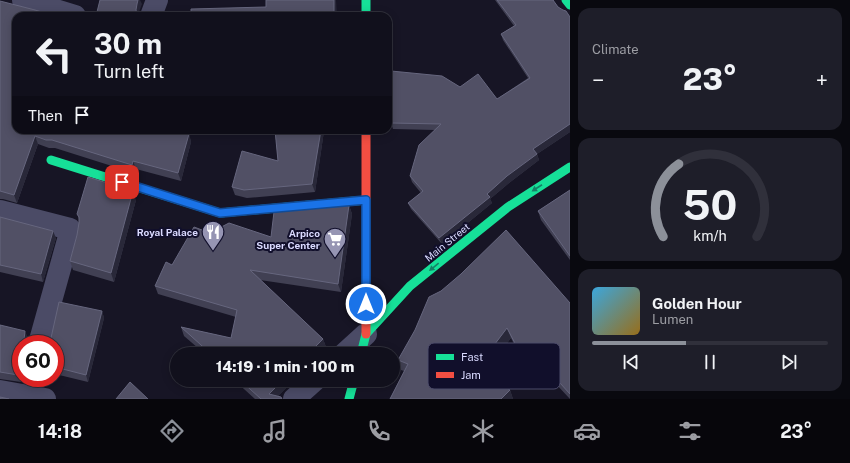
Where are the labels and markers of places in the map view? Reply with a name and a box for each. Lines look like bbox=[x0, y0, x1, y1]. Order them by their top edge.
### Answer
pin bbox=[105, 165, 139, 199]
restaurant icon: Royal Palace bbox=[200, 219, 226, 252]
place label: Royal Palace bbox=[137, 226, 198, 238]
supermarket icon: Arpico Super Center bbox=[322, 226, 348, 259]
place label: Arpico Super Center bbox=[256, 227, 320, 251]

